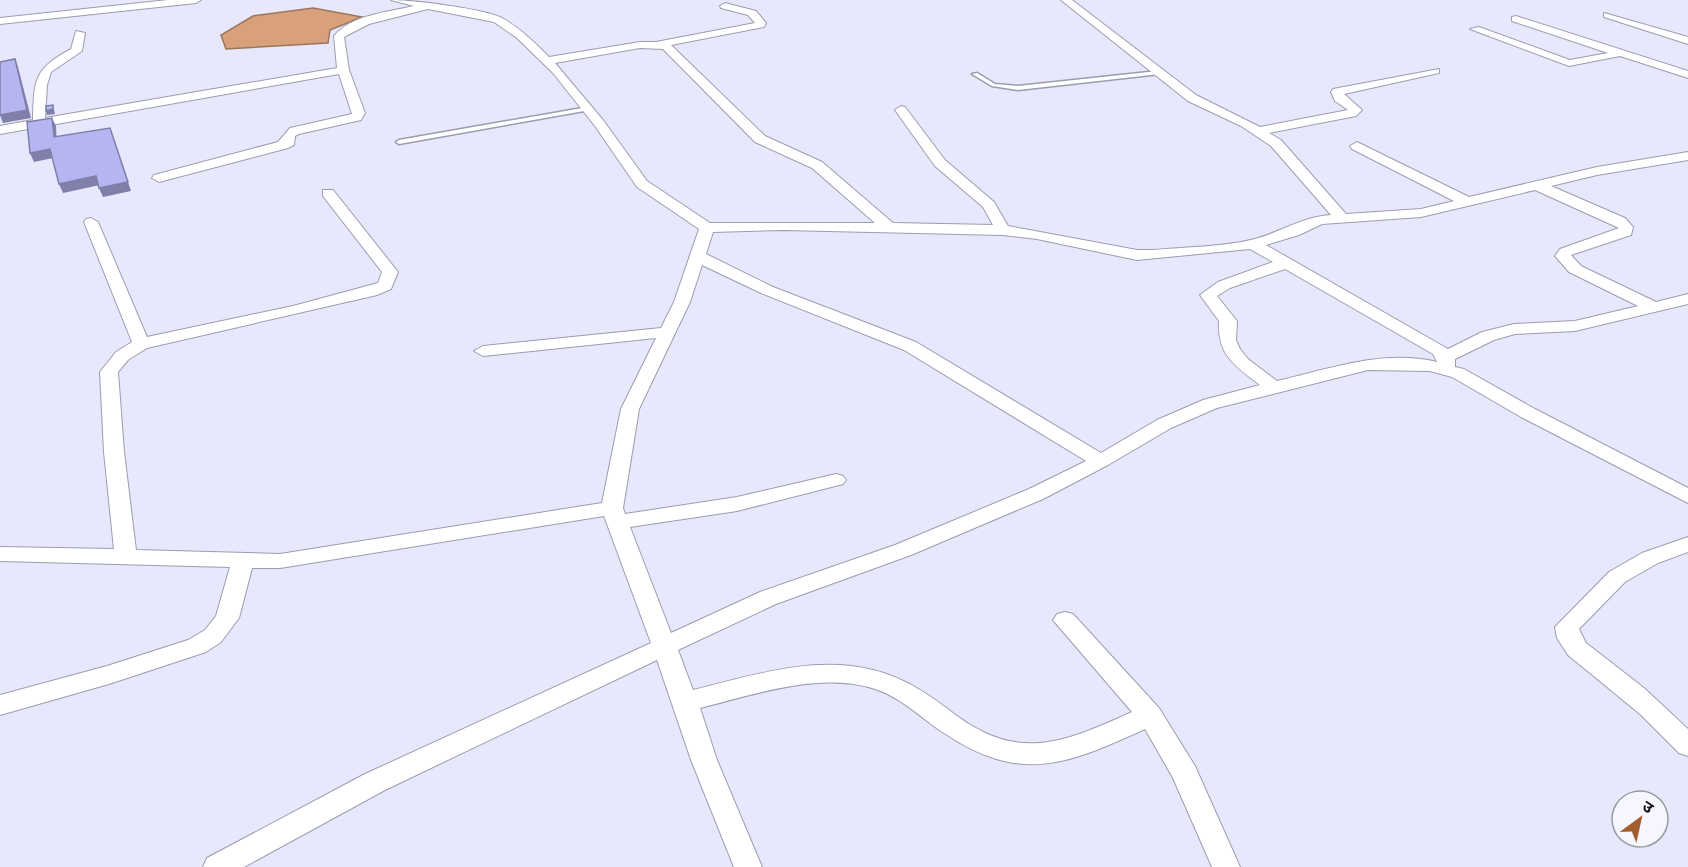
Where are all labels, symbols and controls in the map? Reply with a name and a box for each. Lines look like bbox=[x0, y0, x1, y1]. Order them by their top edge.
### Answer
north arrow bbox=[1610, 789, 1670, 849]
text: उ bbox=[1638, 796, 1658, 819]

